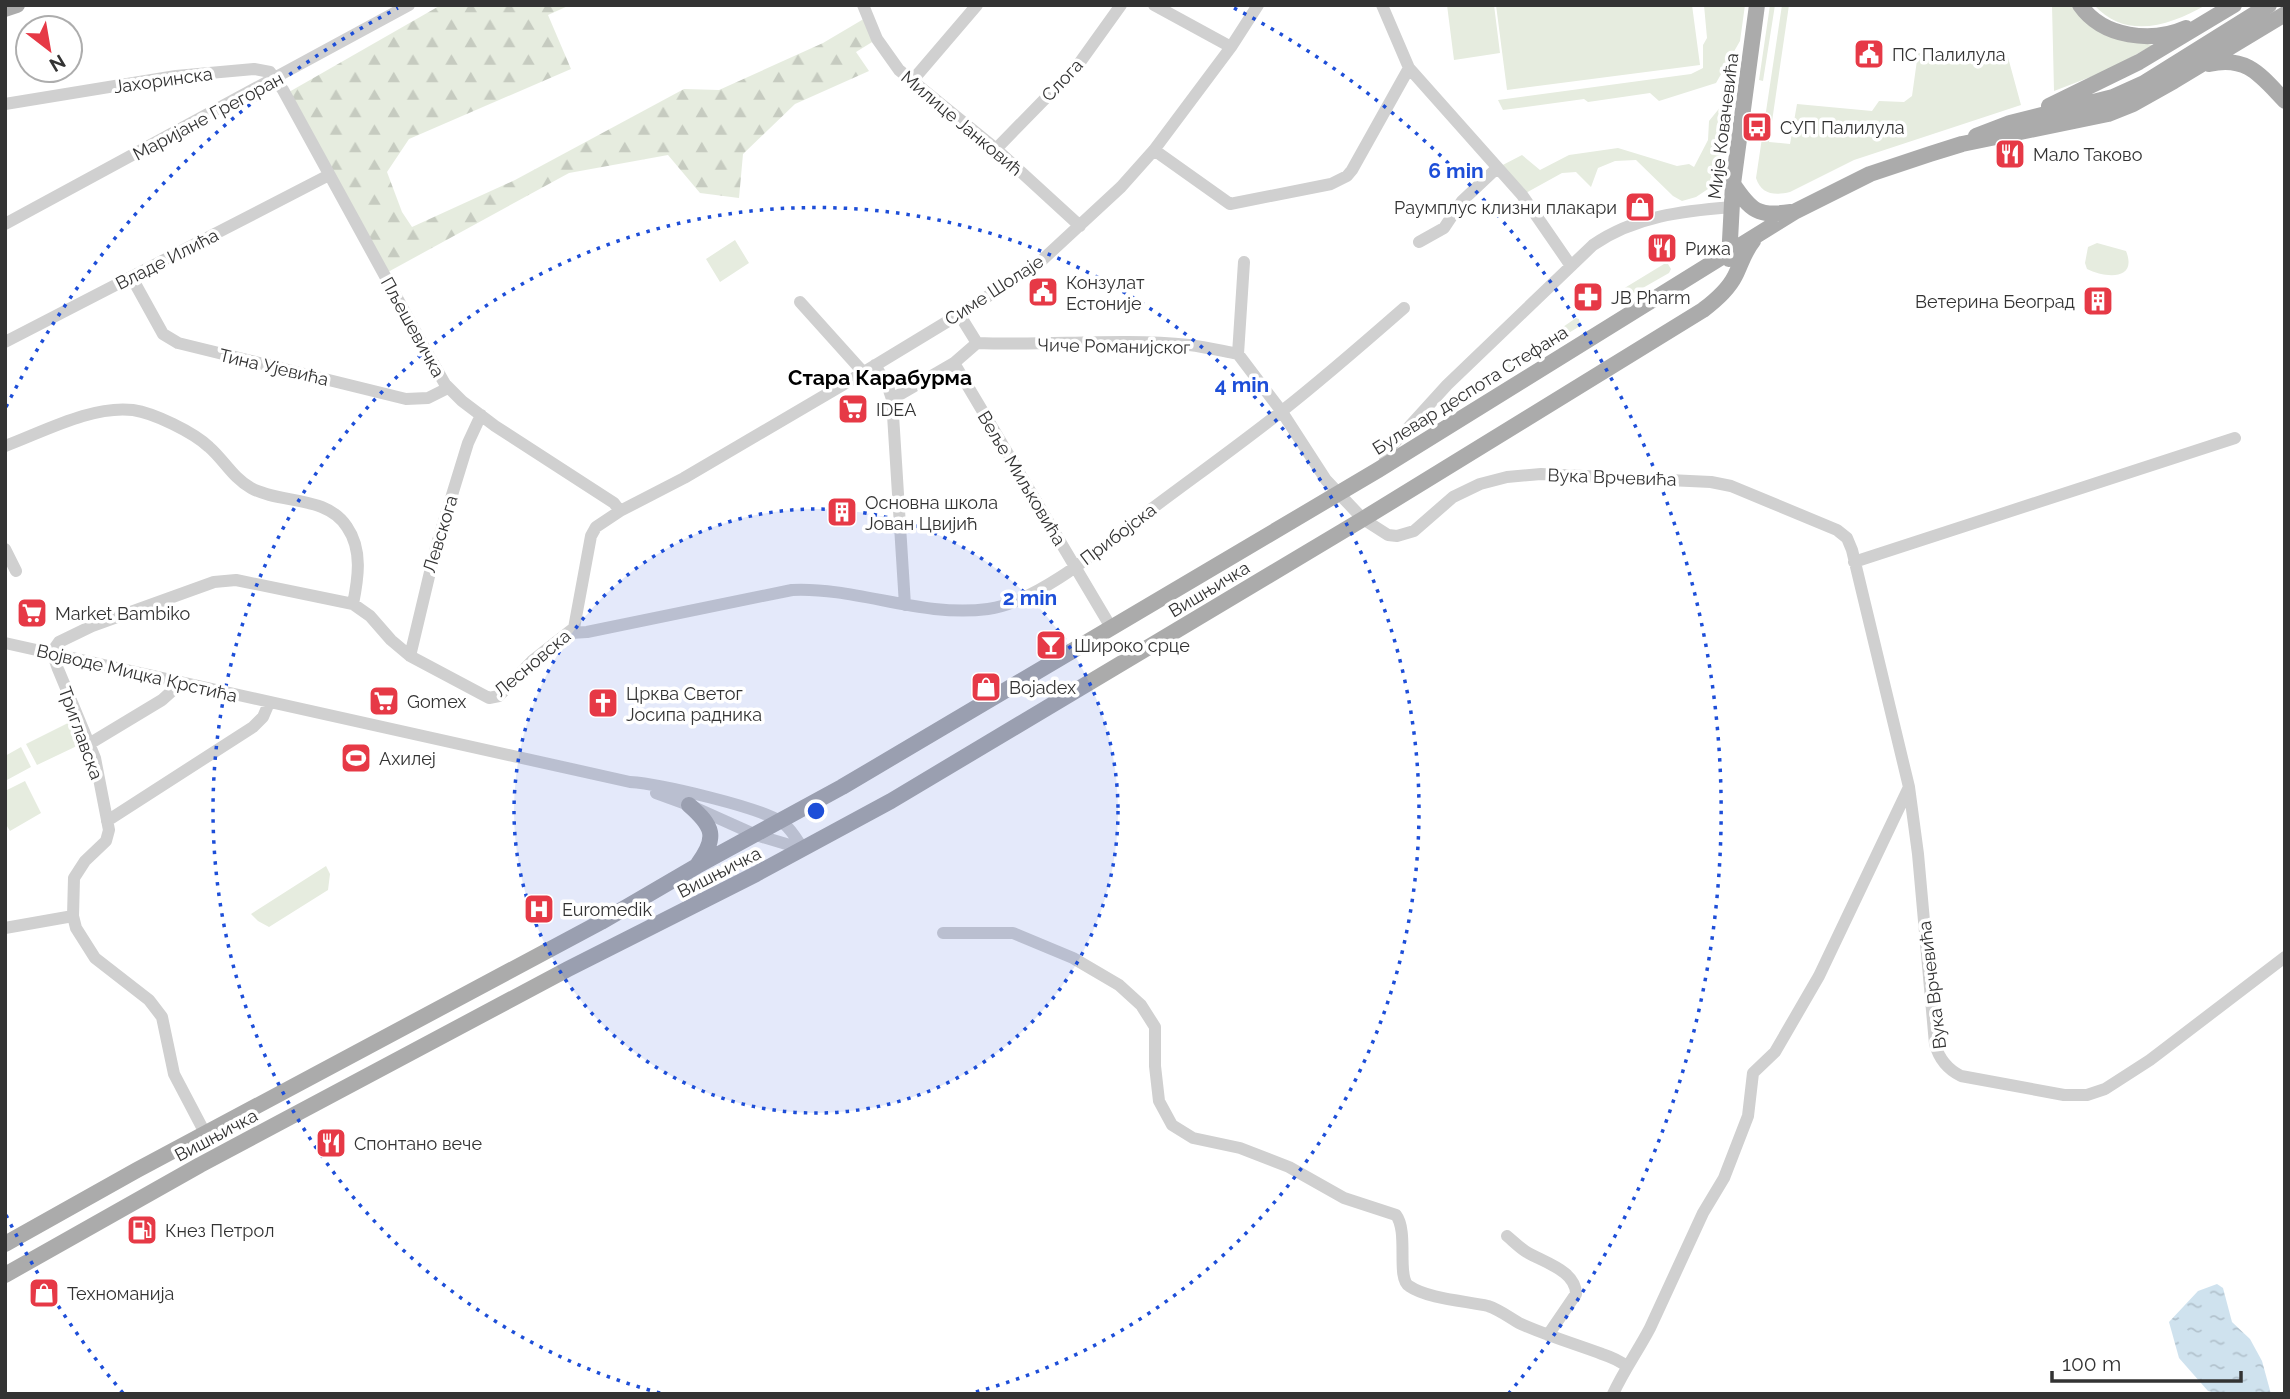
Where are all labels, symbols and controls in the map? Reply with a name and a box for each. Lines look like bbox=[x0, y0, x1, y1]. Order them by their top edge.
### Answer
north arrow bbox=[14, 14, 84, 84]
public building icon: ПС Палилула bbox=[1852, 37, 1886, 71]
place label: ПС Палилула bbox=[1892, 44, 2005, 65]
text: N bbox=[46, 50, 70, 77]
street label: Мије Ковачевића bbox=[1704, 52, 1742, 200]
street label: Слога bbox=[1037, 54, 1087, 106]
street label: Јахоринска bbox=[112, 63, 214, 97]
street label: Милице Јанковић bbox=[897, 66, 1027, 180]
street label: Маријане Грегоран bbox=[129, 67, 287, 165]
bus stop icon: СУП Палилула bbox=[1740, 110, 1774, 144]
place label: СУП Палилула bbox=[1780, 117, 1905, 138]
restaurant icon: Мало Таково bbox=[1993, 137, 2027, 171]
place label: Мало Таково bbox=[2033, 144, 2143, 165]
text: 6 min bbox=[1428, 158, 1484, 183]
shop icon: Раумплус клизни плакари bbox=[1623, 190, 1657, 224]
place label: Раумплус клизни плакари bbox=[1394, 197, 1617, 218]
street label: Владе Илића bbox=[112, 224, 222, 294]
restaurant icon: Рижа bbox=[1645, 231, 1679, 265]
place label: Рижа bbox=[1685, 238, 1731, 259]
street label: Симе Шолаје bbox=[941, 250, 1048, 330]
place label: Конзулат Естоније bbox=[1066, 272, 1145, 314]
street label: Пљешевичка bbox=[377, 273, 449, 381]
public building icon: Конзулат Естоније bbox=[1026, 275, 1060, 309]
pharmacy icon: JB Pharm bbox=[1571, 280, 1605, 314]
building icon: Ветерина Београд bbox=[2081, 284, 2115, 318]
place label: JB Pharm bbox=[1611, 287, 1691, 308]
place label: Ветерина Београд bbox=[1915, 291, 2075, 312]
street label: Булевар деспота Стефана bbox=[1368, 321, 1572, 459]
street label: Чиче Романијског bbox=[1037, 334, 1191, 358]
street label: Тина Ујевића bbox=[217, 344, 331, 390]
district label: Стара Карабурма bbox=[788, 365, 972, 390]
text: 4 min bbox=[1215, 372, 1269, 397]
supermarket icon: IDEA bbox=[836, 392, 870, 426]
place label: IDEA bbox=[876, 399, 916, 420]
street label: Веље Миљковића bbox=[974, 407, 1070, 549]
street label: Вука Врчевића bbox=[1547, 464, 1677, 490]
place label: Основна школа Јован Цвијић bbox=[865, 492, 998, 534]
street label: Левскога bbox=[418, 493, 462, 575]
building icon: Основна школа Јован Цвијић bbox=[825, 495, 859, 529]
street label: Прибојска bbox=[1076, 499, 1160, 569]
street label: Вишњичка bbox=[1165, 557, 1253, 621]
text: 2 min bbox=[1003, 585, 1057, 610]
supermarket icon: Market Bambiko bbox=[15, 596, 49, 630]
place label: Market Bambiko bbox=[55, 603, 190, 624]
street label: Лесновска bbox=[489, 625, 575, 701]
bar icon: Широко срце bbox=[1034, 628, 1068, 662]
place label: Широко срце bbox=[1074, 635, 1190, 656]
street label: Војводе Мицка Крстића bbox=[35, 640, 239, 706]
shop icon: Bojadex bbox=[969, 670, 1003, 704]
place label: Bojadex bbox=[1009, 677, 1076, 698]
place label: Црква Светог Јосипа радника bbox=[626, 683, 762, 725]
street label: Триглавска bbox=[55, 684, 107, 782]
supermarket icon: Gomex bbox=[367, 684, 401, 718]
church icon: Црква Светог Јосипа радника bbox=[586, 686, 620, 720]
place label: Gomex bbox=[407, 691, 466, 712]
sports icon: Ахилеј bbox=[339, 741, 373, 775]
place label: Ахилеј bbox=[379, 748, 436, 769]
centre of rings bbox=[804, 799, 828, 823]
street label: Вишњичка bbox=[674, 842, 764, 902]
hospital icon: Euromedik bbox=[522, 892, 556, 926]
place label: Euromedik bbox=[562, 899, 652, 920]
street label: Вука Врчевића bbox=[1914, 920, 1950, 1050]
street label: Вишњичка bbox=[171, 1104, 261, 1166]
restaurant icon: Спонтано вече bbox=[314, 1126, 348, 1160]
place label: Спонтано вече bbox=[354, 1133, 482, 1154]
fuel station icon: Кнез Петрол bbox=[125, 1213, 159, 1247]
place label: Кнез Петрол bbox=[165, 1220, 274, 1241]
shop icon: Техноманија bbox=[27, 1276, 61, 1310]
place label: Техноманија bbox=[67, 1283, 174, 1304]
scale bar bbox=[2052, 1340, 2241, 1384]
text: 100 m bbox=[2062, 1351, 2121, 1376]

